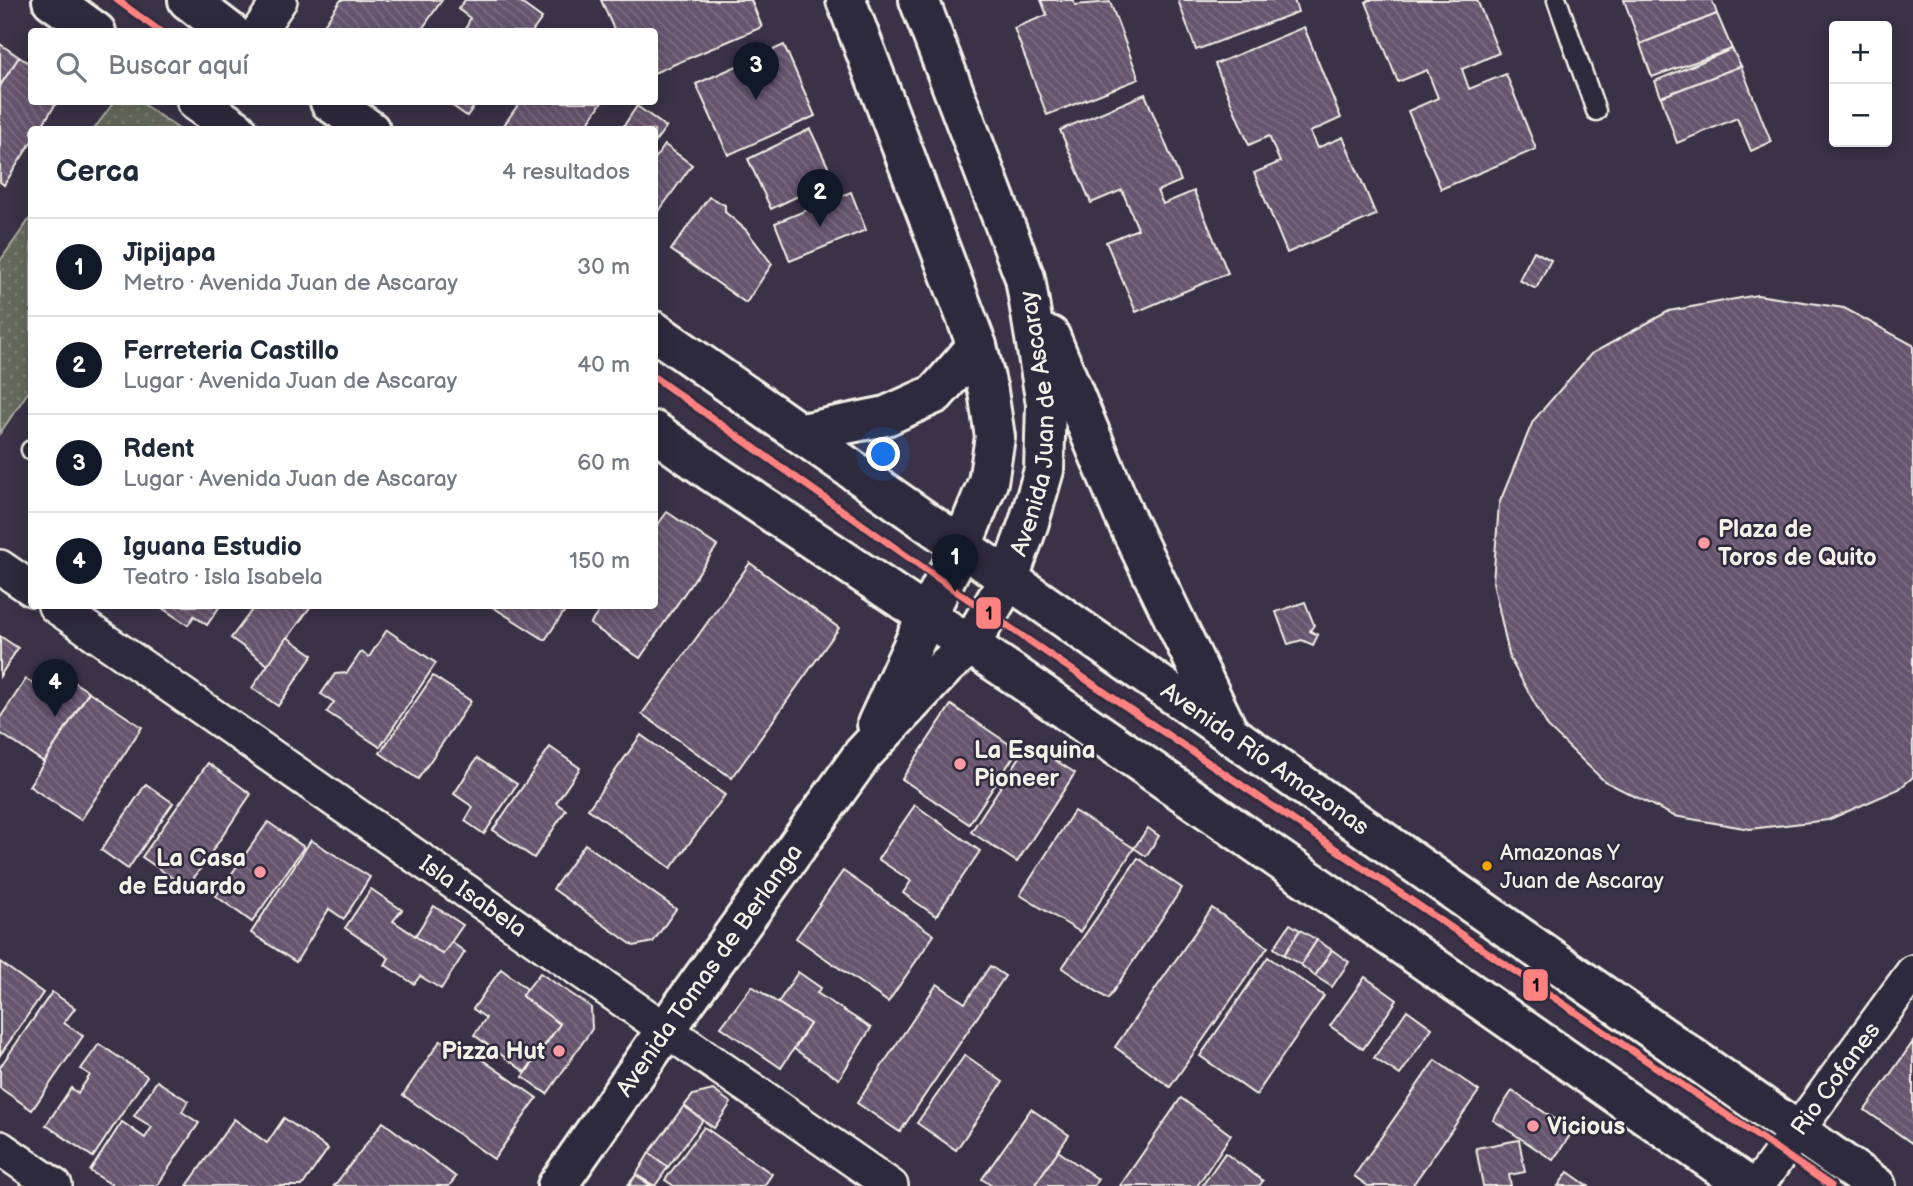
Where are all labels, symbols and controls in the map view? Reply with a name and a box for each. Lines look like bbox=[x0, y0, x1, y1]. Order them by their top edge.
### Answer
map controls bbox=[1829, 21, 1892, 147]
button: + bbox=[1829, 21, 1892, 84]
search box bbox=[28, 28, 658, 105]
pin: 3 bbox=[733, 42, 779, 100]
icon: search bbox=[52, 48, 90, 86]
text: Buscar aquí bbox=[108, 51, 249, 82]
button: − bbox=[1829, 84, 1892, 147]
text: Cerca bbox=[56, 154, 139, 190]
text: 4 resultados bbox=[502, 158, 630, 186]
pin: 2 bbox=[797, 169, 843, 227]
text: Jipijapa bbox=[123, 238, 216, 269]
text: 1 bbox=[74, 253, 84, 281]
text: 30 m bbox=[577, 253, 630, 281]
text: Metro · Avenida Juan de Ascaray bbox=[123, 269, 458, 297]
street label: Avenida Juan de Ascaray bbox=[1003, 288, 1061, 560]
text: Ferreteria Castillo bbox=[123, 336, 339, 367]
text: 2 bbox=[72, 351, 86, 379]
text: 40 m bbox=[577, 351, 630, 379]
text: Lugar · Avenida Juan de Ascaray bbox=[123, 367, 457, 395]
text: Rdent bbox=[123, 434, 194, 465]
your location bbox=[866, 437, 900, 471]
text: 3 bbox=[72, 449, 86, 477]
text: 60 m bbox=[577, 449, 630, 477]
text: Lugar · Avenida Juan de Ascaray bbox=[123, 465, 457, 493]
place label: Plaza de Toros de Quito bbox=[1718, 515, 1877, 572]
text: Iguana Estudio bbox=[123, 532, 302, 563]
pin: 1 bbox=[932, 534, 978, 592]
marker: Plaza de Toros de Quito bbox=[1696, 535, 1712, 551]
text: 4 bbox=[72, 547, 86, 575]
text: 150 m bbox=[569, 547, 630, 575]
text: Teatro · Isla Isabela bbox=[123, 563, 323, 591]
line badge: 1 bbox=[975, 596, 1002, 630]
text: 1 bbox=[985, 603, 993, 626]
pin: 4 bbox=[32, 659, 78, 717]
street label: Avenida Río Amazonas bbox=[1156, 676, 1375, 842]
place label: La Esquina Pioneer bbox=[974, 736, 1095, 793]
marker: La Esquina Pioneer bbox=[952, 756, 968, 772]
street label: Avenida Tomas de Berlanga bbox=[609, 838, 808, 1102]
place label: Amazonas Y Juan de Ascaray bbox=[1500, 840, 1664, 895]
place label: La Casa de Eduardo bbox=[119, 844, 246, 901]
street label: Isla Isabela bbox=[414, 849, 532, 943]
marker: Amazonas Y Juan de Ascaray bbox=[1480, 859, 1494, 873]
marker: La Casa de Eduardo bbox=[252, 864, 268, 880]
line badge: 1 bbox=[1522, 968, 1549, 1002]
text: 1 bbox=[1532, 975, 1540, 998]
street label: Rio Cofanes bbox=[1784, 1016, 1886, 1141]
place label: Pizza Hut bbox=[442, 1037, 545, 1066]
marker: Pizza Hut bbox=[551, 1043, 567, 1059]
place label: Vicious bbox=[1547, 1112, 1626, 1141]
marker: Vicious bbox=[1525, 1118, 1541, 1134]

